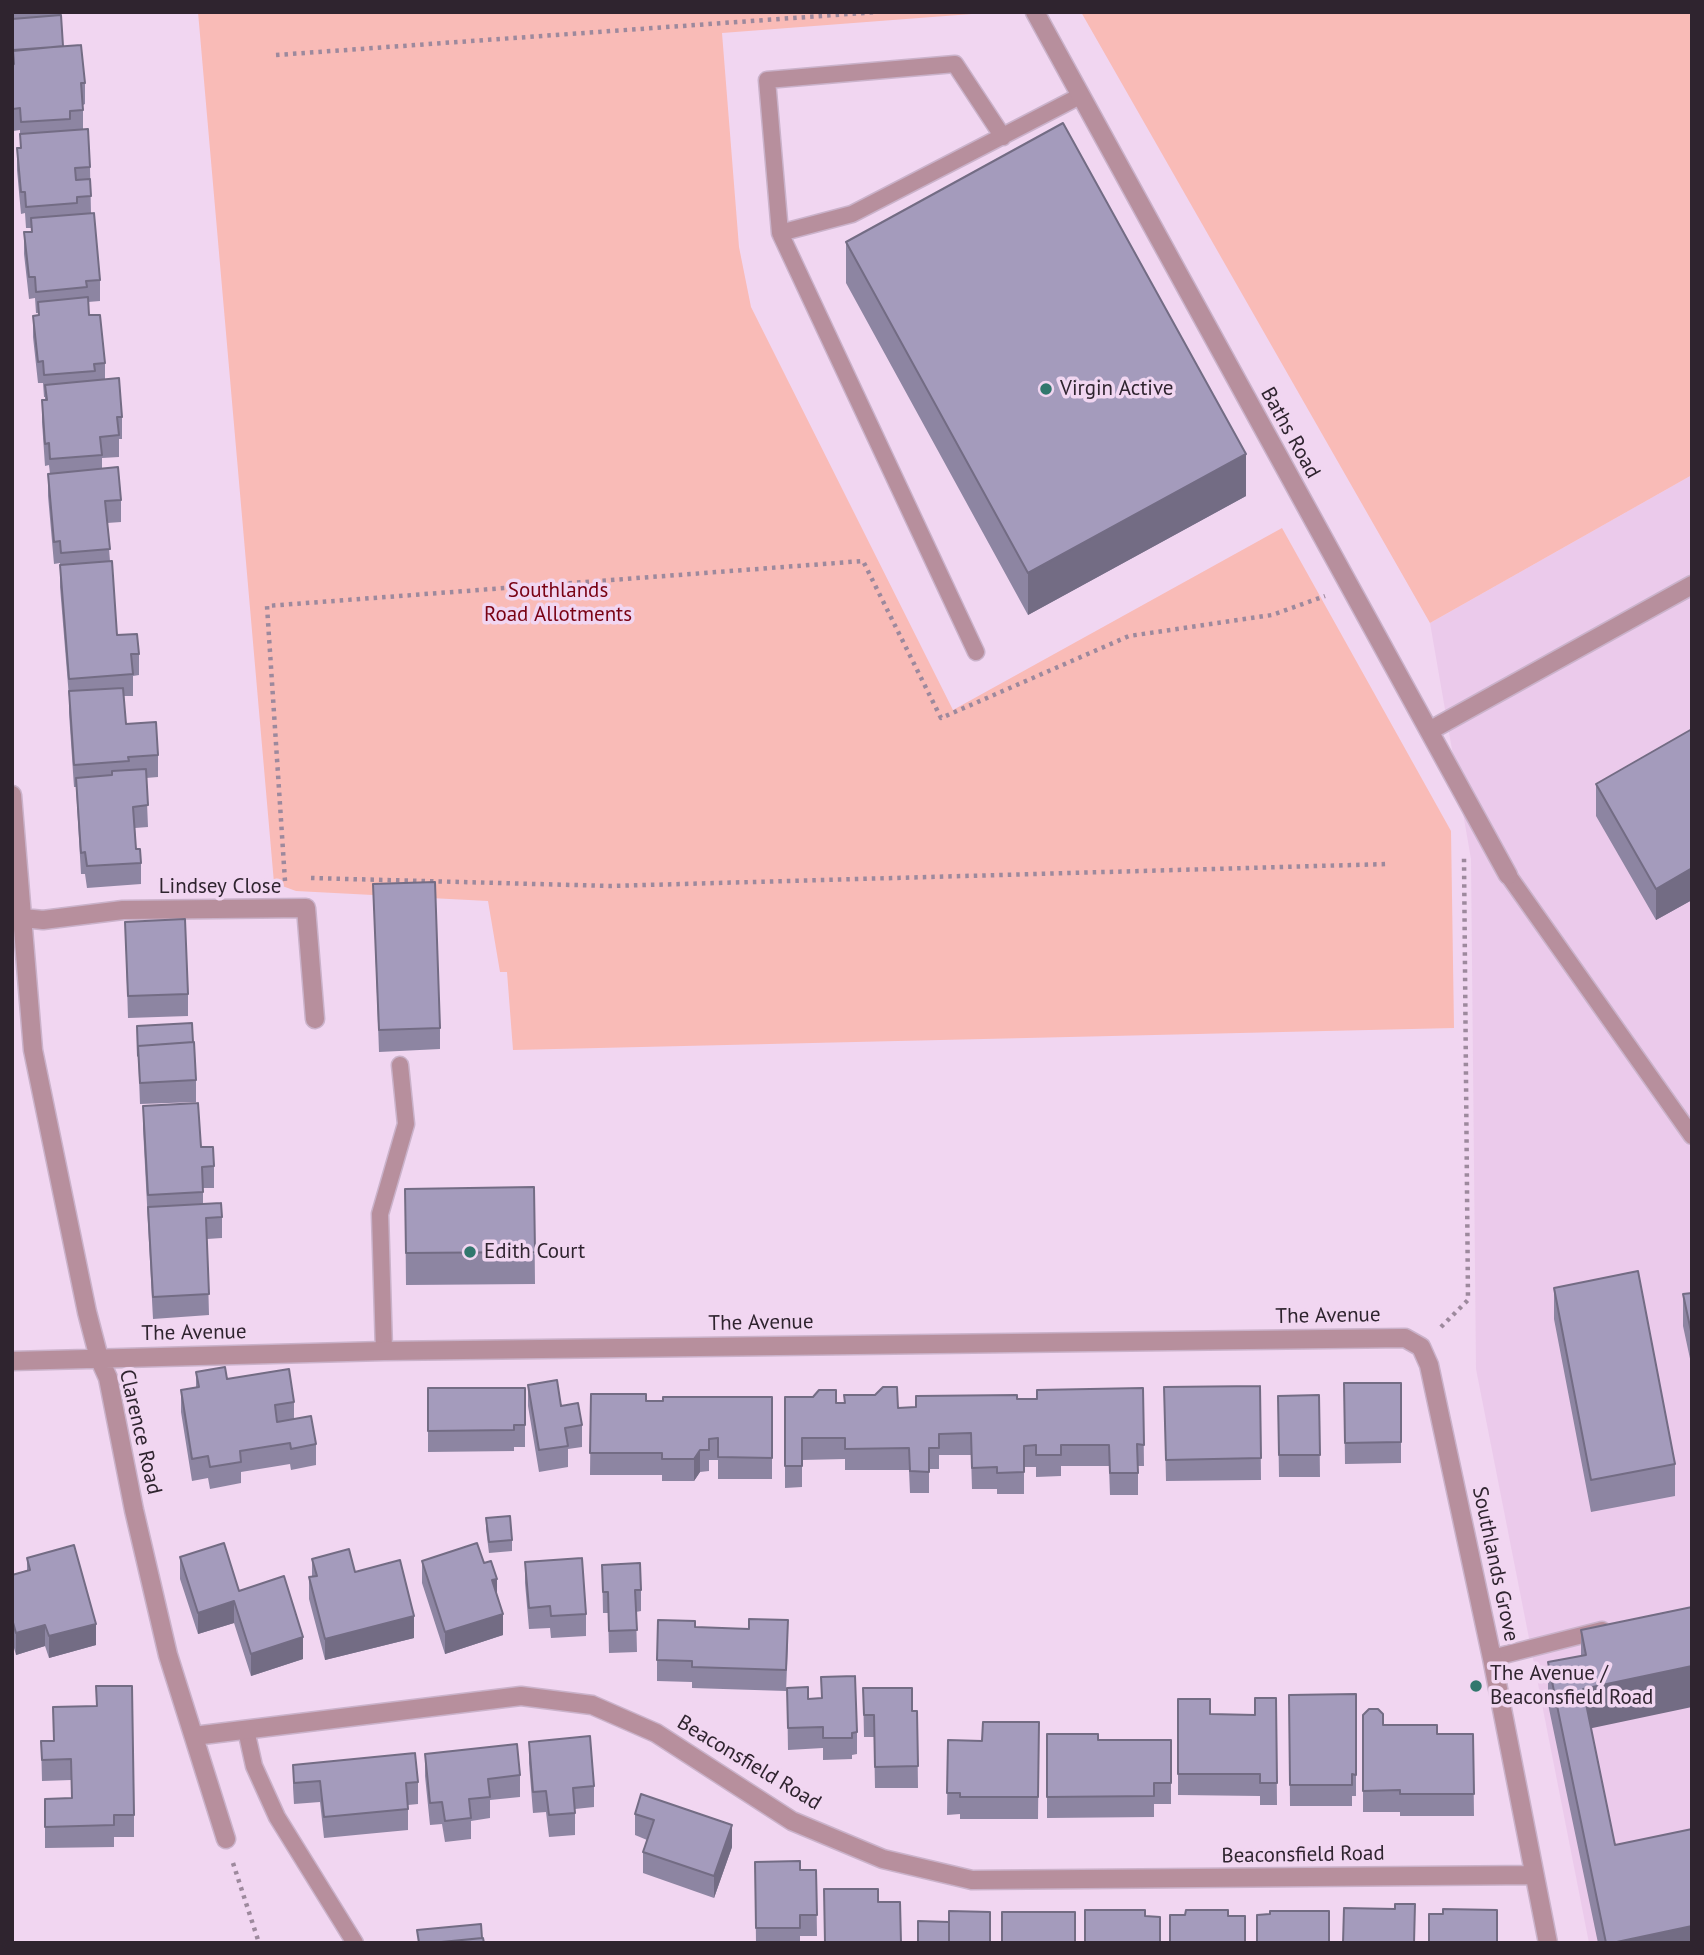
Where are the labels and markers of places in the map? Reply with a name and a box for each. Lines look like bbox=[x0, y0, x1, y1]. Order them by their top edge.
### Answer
place label: Virgin Active bbox=[1060, 376, 1173, 402]
marker: Virgin Active bbox=[1038, 381, 1054, 397]
place label: Edith Court bbox=[484, 1239, 585, 1265]
marker: Edith Court bbox=[462, 1244, 478, 1260]
place label: The Avenue / Beaconsfield Road bbox=[1490, 1661, 1653, 1711]
marker: The Avenue / Beaconsfield Road bbox=[1468, 1678, 1484, 1694]

